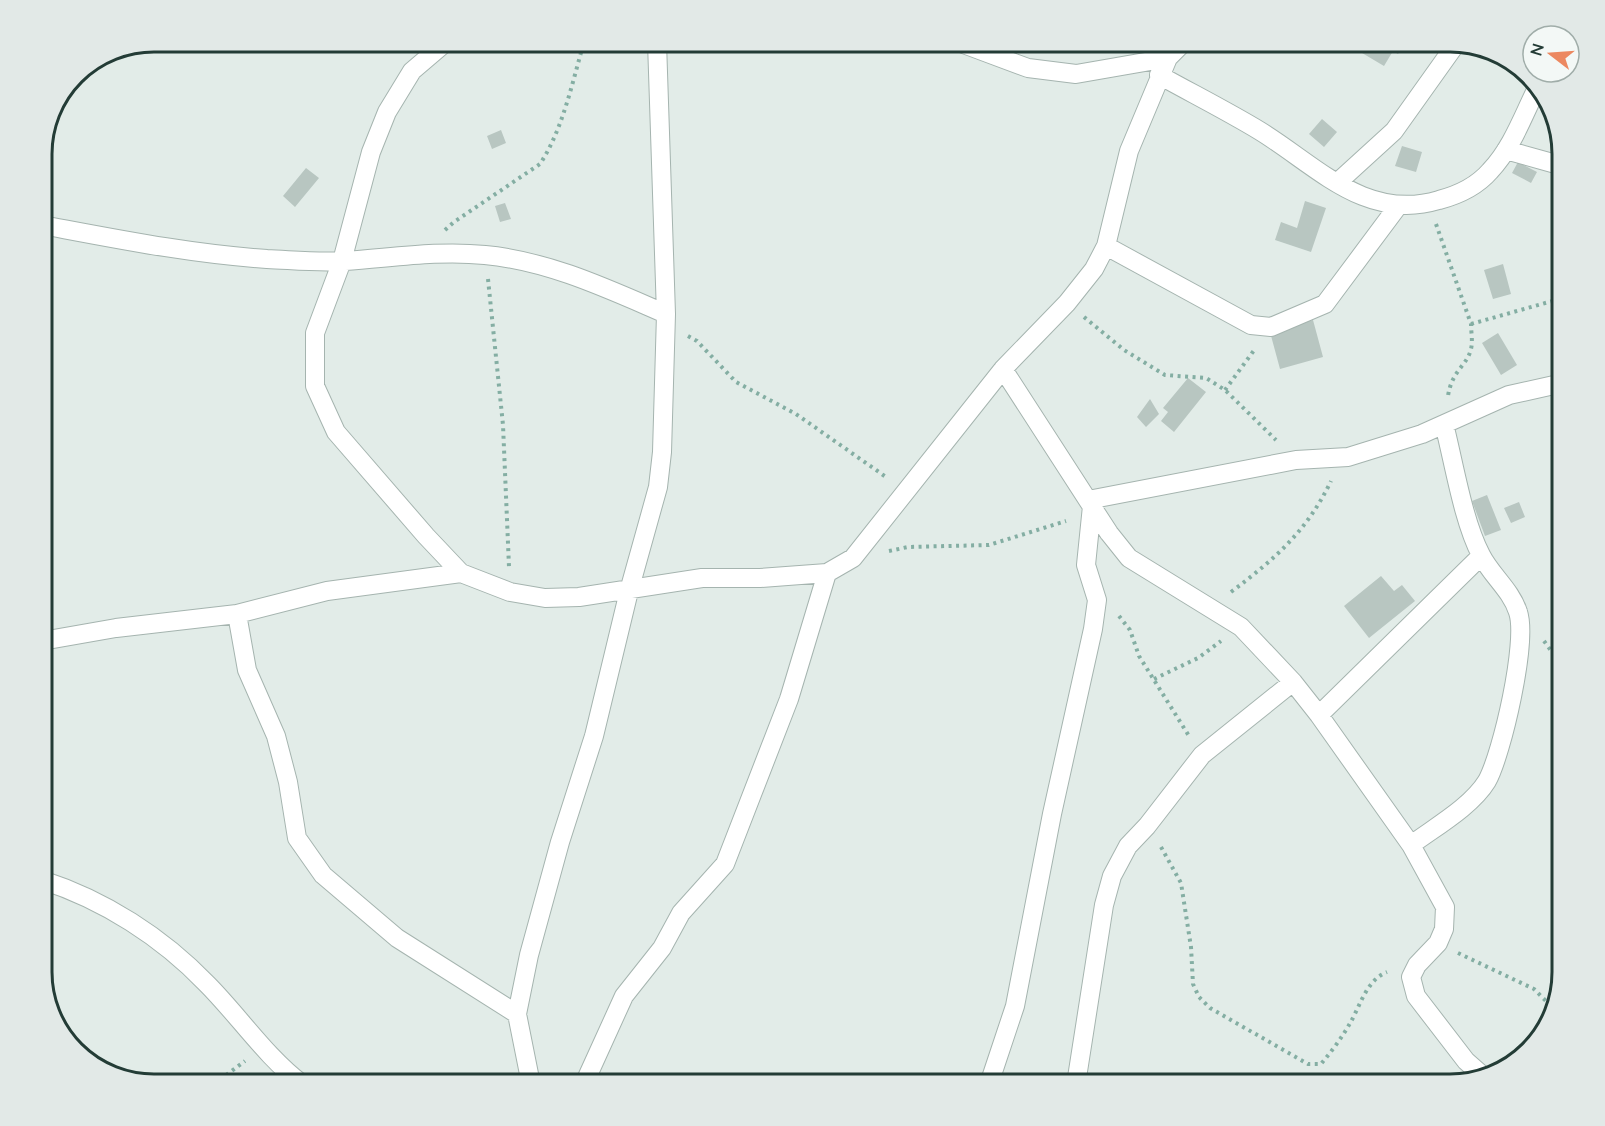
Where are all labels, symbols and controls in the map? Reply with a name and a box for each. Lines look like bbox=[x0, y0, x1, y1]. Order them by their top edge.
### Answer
north arrow bbox=[1521, 24, 1581, 84]
text: N bbox=[1525, 41, 1550, 59]

